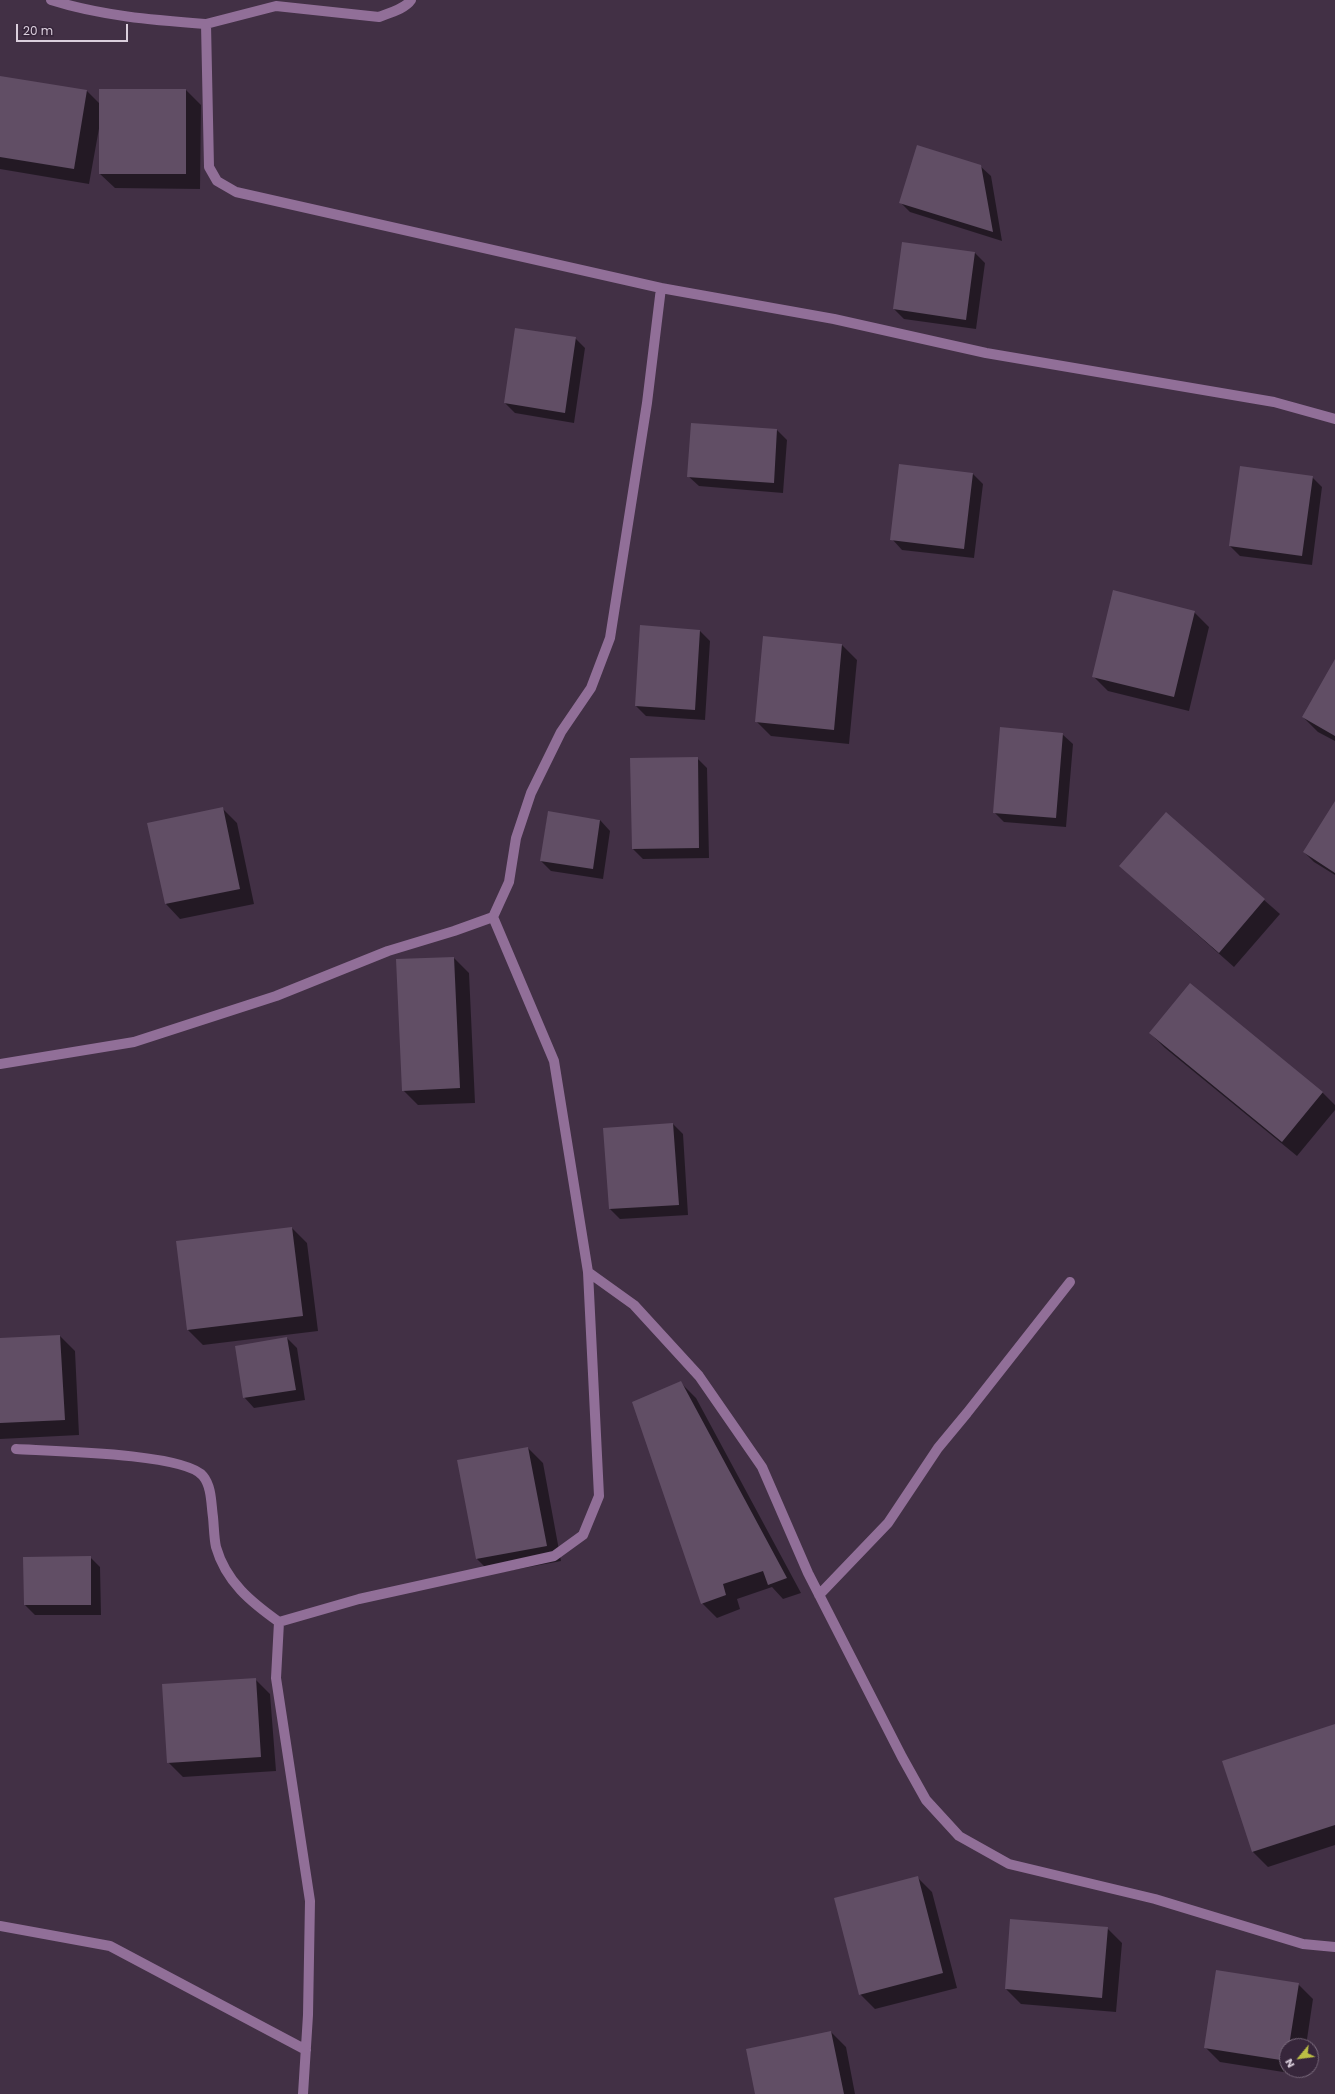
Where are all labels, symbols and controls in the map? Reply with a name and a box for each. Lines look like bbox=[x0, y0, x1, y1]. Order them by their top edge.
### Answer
scale bar bbox=[18, 16, 130, 42]
text: 20 m bbox=[23, 22, 53, 39]
north arrow bbox=[1279, 2038, 1319, 2078]
text: N bbox=[1280, 2056, 1298, 2071]

